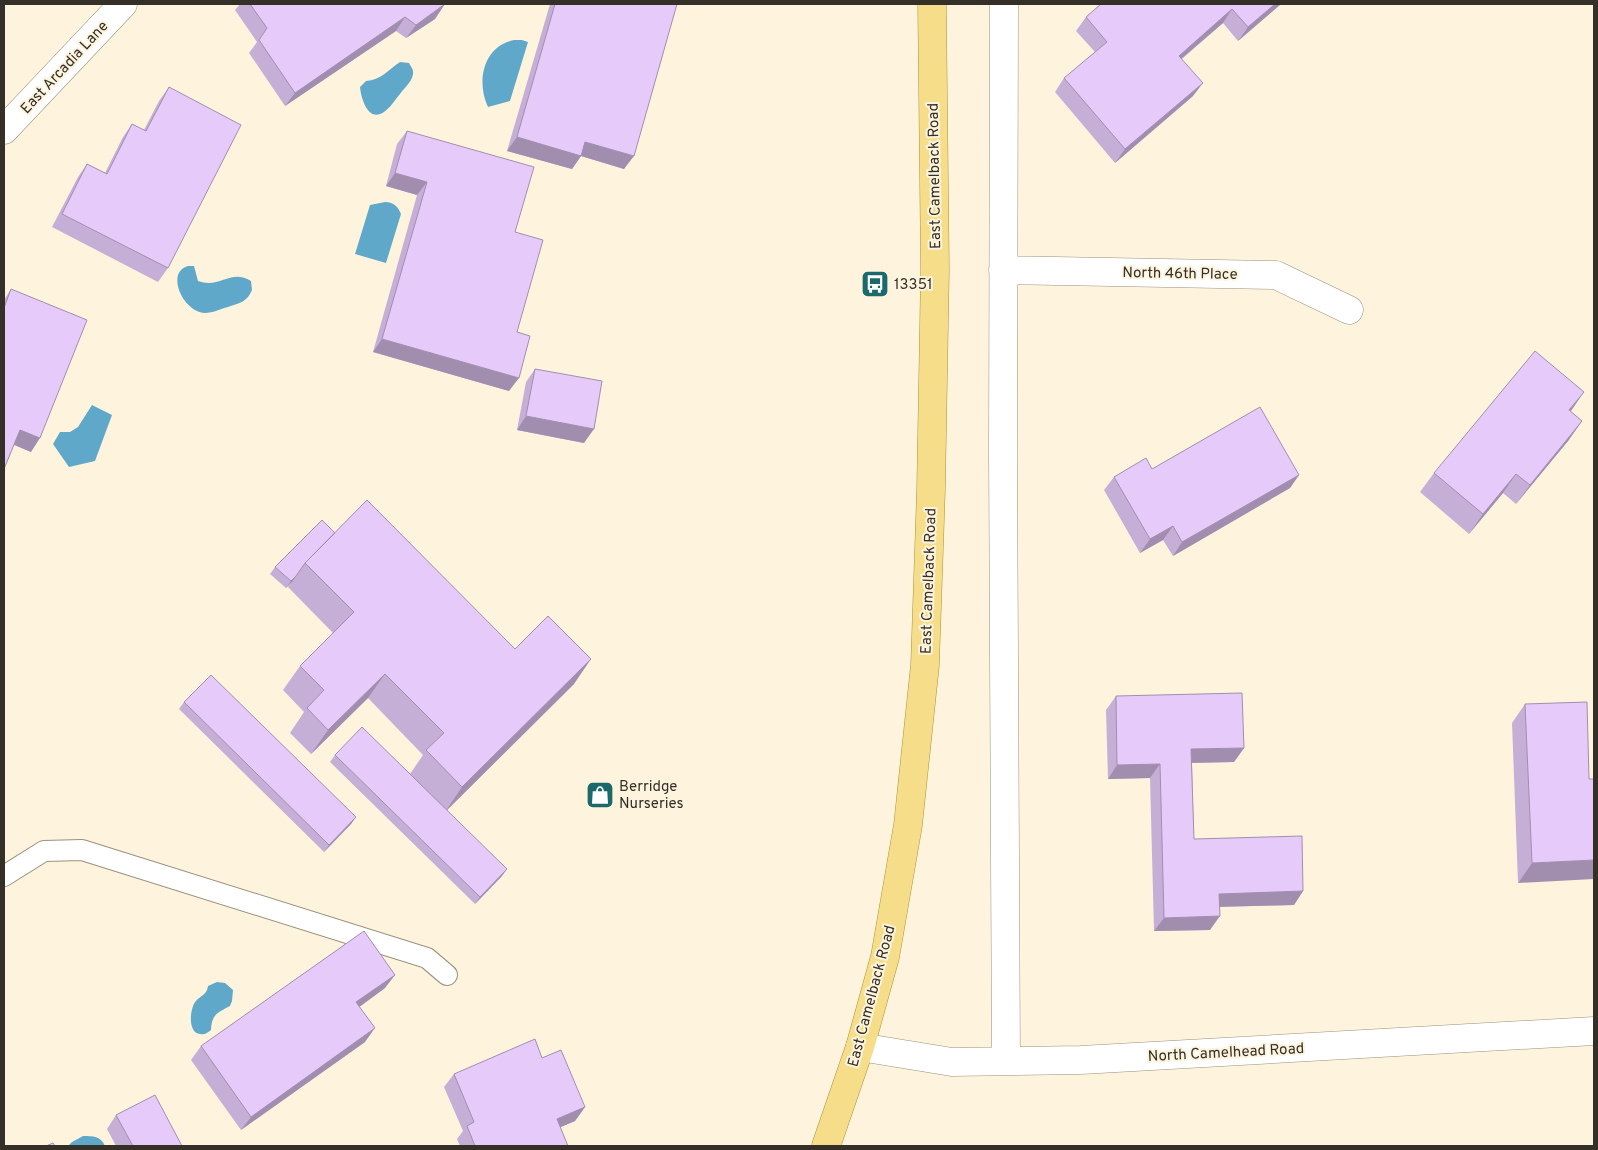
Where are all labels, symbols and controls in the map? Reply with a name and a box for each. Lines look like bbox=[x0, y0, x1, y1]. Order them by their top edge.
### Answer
street label: East Arcadia Lane bbox=[17, 18, 113, 118]
street label: East Camelback Road bbox=[925, 103, 946, 249]
street label: North 46th Place bbox=[1122, 264, 1238, 285]
bus stop icon: 13351 bbox=[860, 269, 890, 299]
place label: 13351 bbox=[894, 276, 933, 295]
street label: East Camelback Road bbox=[917, 508, 942, 654]
place label: Berridge Nurseries bbox=[619, 778, 684, 814]
shop icon: Berridge Nurseries bbox=[585, 780, 615, 810]
street label: East Camelback Road bbox=[844, 923, 901, 1069]
street label: North Camelhead Road bbox=[1147, 1040, 1305, 1067]

